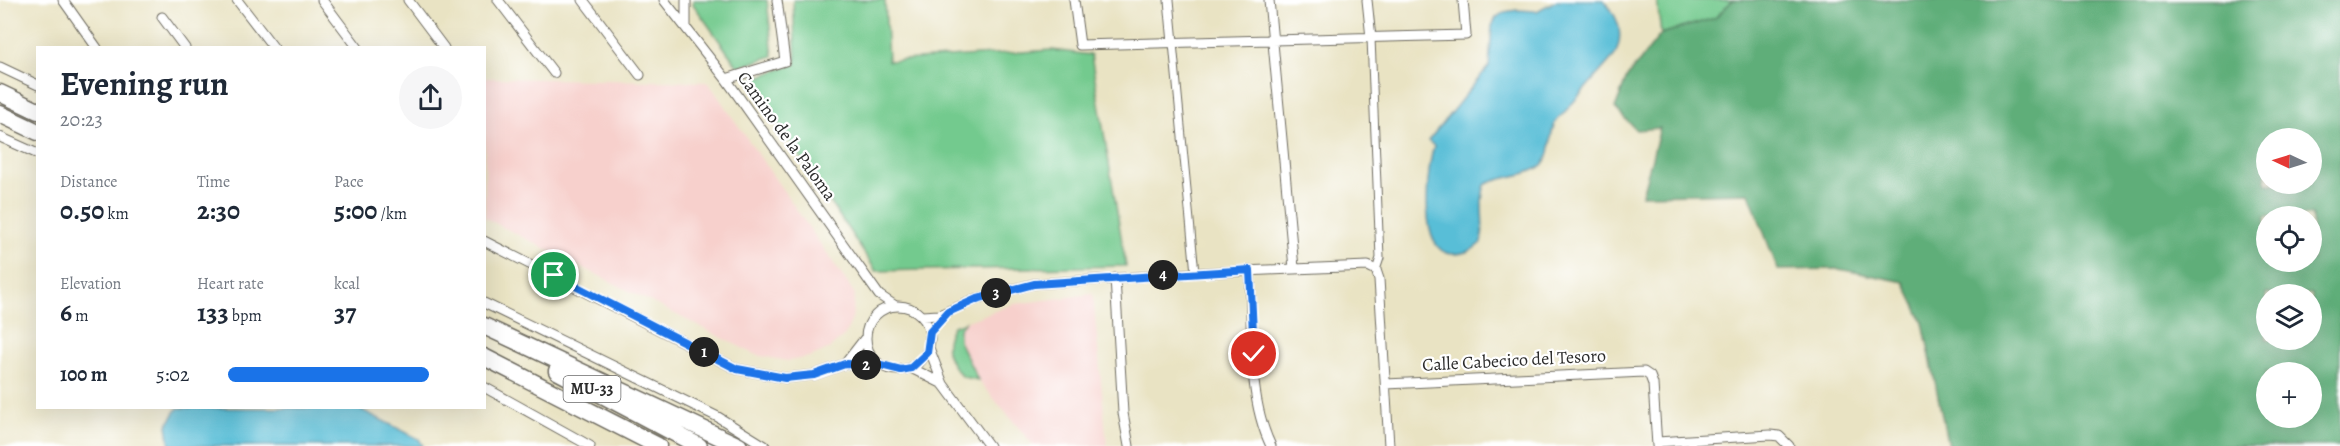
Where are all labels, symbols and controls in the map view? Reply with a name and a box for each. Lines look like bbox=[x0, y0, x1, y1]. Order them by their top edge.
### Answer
text: Evening run bbox=[60, 61, 229, 106]
button: share bbox=[399, 66, 462, 129]
street label: Camino de la Paloma bbox=[732, 66, 842, 206]
text: 20:23 bbox=[60, 106, 103, 133]
north arrow bbox=[2256, 128, 2322, 194]
map controls bbox=[2256, 128, 2322, 428]
text: Distance bbox=[60, 171, 117, 193]
text: Time bbox=[197, 171, 230, 193]
text: Pace bbox=[334, 171, 364, 193]
text: 0.50 bbox=[60, 193, 104, 228]
text: 2:30 bbox=[197, 193, 240, 228]
text: 5:00 bbox=[334, 193, 377, 228]
text: km bbox=[104, 203, 129, 225]
text: /km bbox=[377, 203, 407, 225]
button: locate bbox=[2256, 206, 2322, 272]
pin bbox=[528, 249, 579, 300]
icon: arrive bbox=[537, 258, 570, 291]
pin: 4 bbox=[1148, 260, 1178, 290]
text: 4 bbox=[1159, 264, 1167, 286]
text: Elevation bbox=[60, 273, 121, 295]
text: Heart rate bbox=[197, 273, 264, 295]
text: kcal bbox=[334, 273, 360, 295]
pin: 3 bbox=[981, 278, 1011, 308]
text: 3 bbox=[993, 282, 999, 304]
button: layers bbox=[2256, 284, 2322, 350]
text: 6 bbox=[60, 295, 72, 330]
text: 133 bbox=[197, 295, 229, 330]
text: 37 bbox=[334, 295, 356, 330]
text: m bbox=[72, 305, 89, 327]
text: bpm bbox=[229, 305, 262, 327]
pin bbox=[1228, 328, 1279, 379]
pin: 1 bbox=[689, 337, 719, 367]
icon: check bbox=[1237, 337, 1270, 370]
text: 1 bbox=[701, 341, 707, 363]
street label: Calle Cabecico del Tesoro bbox=[1422, 343, 1606, 377]
pin: 2 bbox=[851, 350, 881, 380]
text: 2 bbox=[862, 354, 870, 376]
text: 100 m bbox=[60, 361, 108, 388]
text: 5:02 bbox=[156, 361, 190, 388]
button: + bbox=[2256, 362, 2322, 428]
road number: MU-33 bbox=[564, 376, 620, 402]

